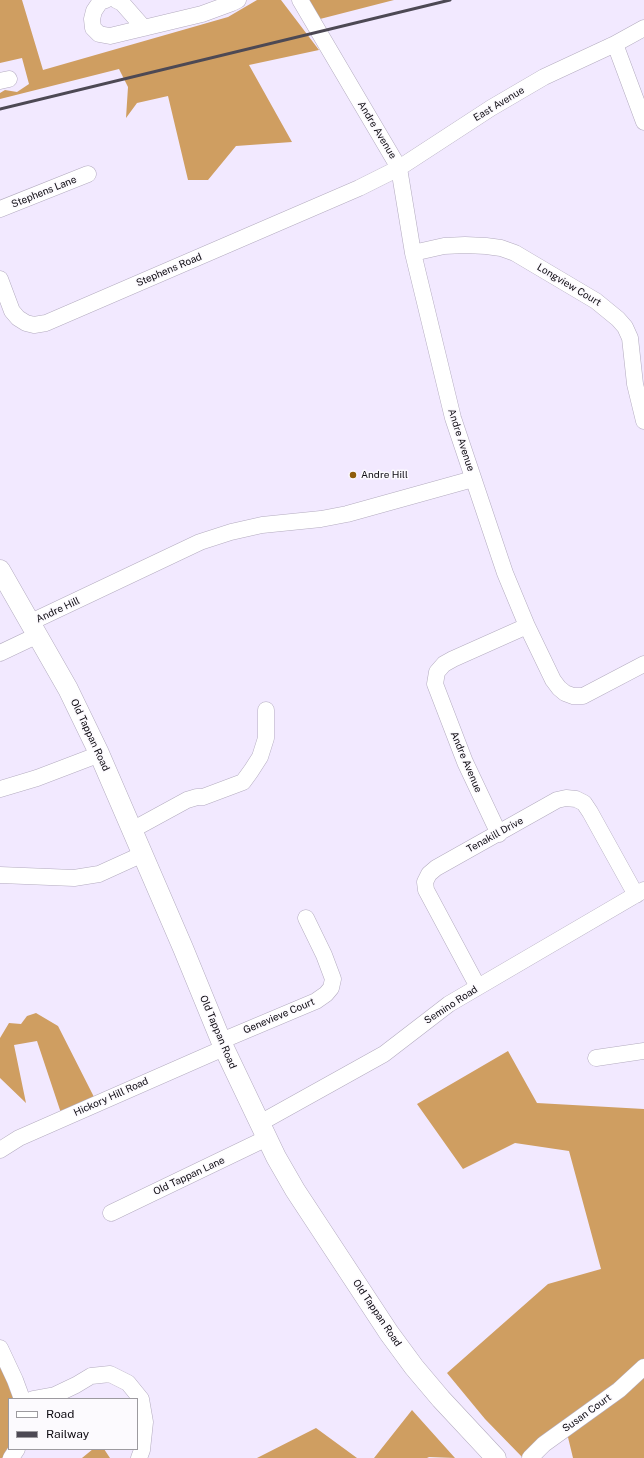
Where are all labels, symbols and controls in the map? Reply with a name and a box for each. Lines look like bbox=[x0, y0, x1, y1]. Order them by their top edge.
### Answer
street label: East Avenue bbox=[471, 84, 527, 124]
street label: Andre Avenue bbox=[355, 99, 399, 161]
street label: Stephens Lane bbox=[10, 173, 78, 211]
street label: Stephens Road bbox=[134, 251, 204, 289]
street label: Longview Court bbox=[535, 261, 603, 309]
street label: Andre Avenue bbox=[445, 407, 477, 473]
place label: Andre Hill bbox=[361, 469, 408, 481]
marker: Andre Hill bbox=[348, 470, 358, 480]
street label: Andre Hill bbox=[34, 595, 82, 625]
street label: Old Tappan Road bbox=[68, 697, 112, 773]
street label: Andre Avenue bbox=[448, 730, 484, 794]
street label: Tenakill Drive bbox=[465, 815, 525, 855]
street label: Semino Road bbox=[422, 983, 480, 1027]
street label: Old Tappan Road bbox=[197, 993, 239, 1071]
street label: Genevieve Court bbox=[241, 996, 317, 1036]
street label: Hickory Hill Road bbox=[72, 1075, 150, 1119]
street label: Old Tappan Lane bbox=[151, 1154, 227, 1198]
street label: Old Tappan Road bbox=[350, 1277, 404, 1349]
street label: Susan Court bbox=[560, 1391, 614, 1435]
legend bbox=[8, 1398, 138, 1450]
text: Road bbox=[46, 1407, 74, 1421]
text: Railway bbox=[46, 1427, 89, 1441]

